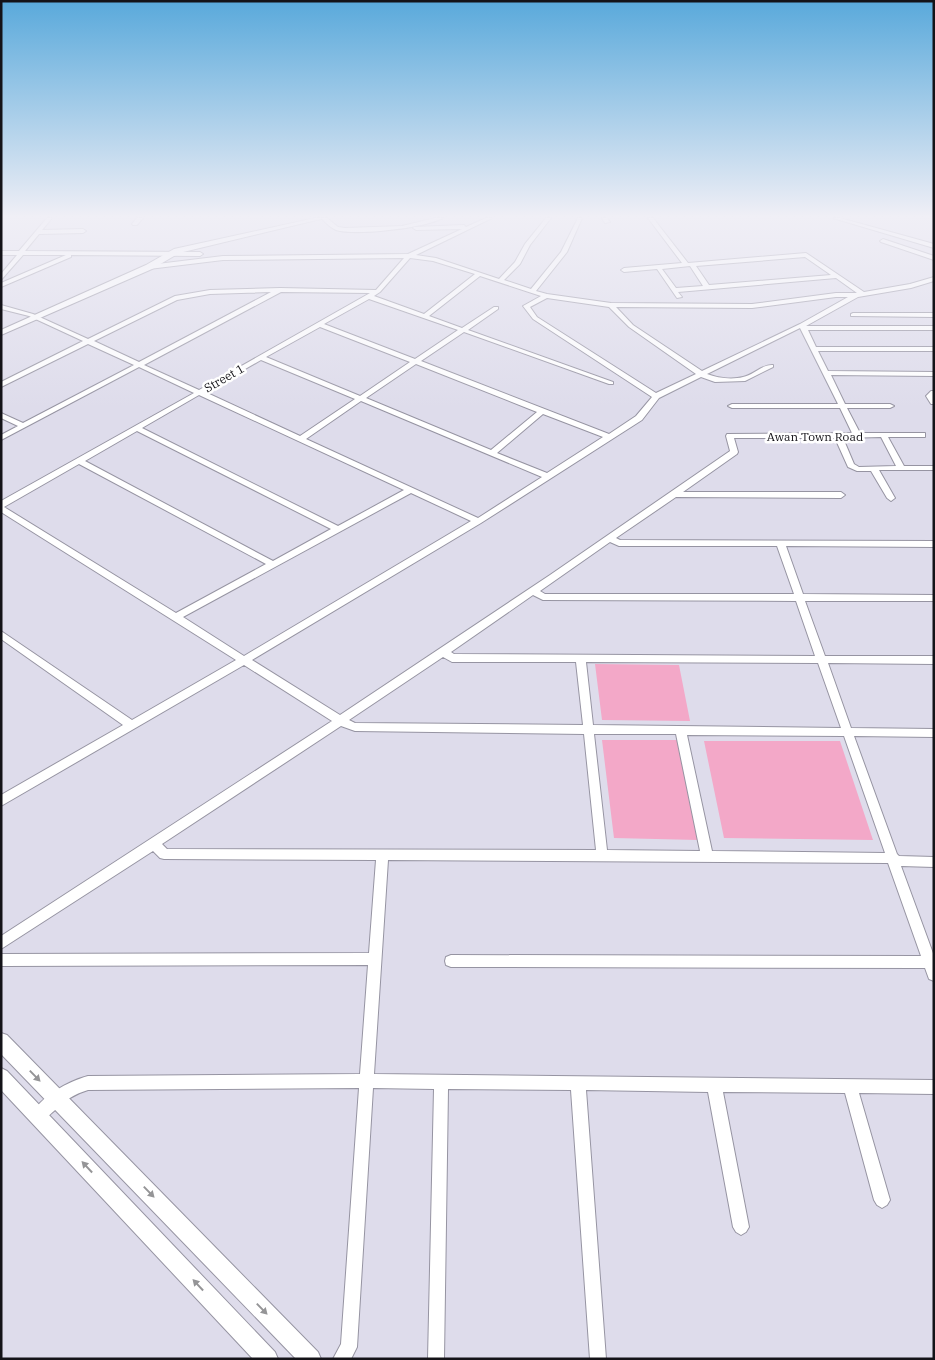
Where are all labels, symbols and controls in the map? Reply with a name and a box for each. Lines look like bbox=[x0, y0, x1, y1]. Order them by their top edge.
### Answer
street label: Street 1 bbox=[201, 361, 247, 395]
street label: Awan Town Road bbox=[767, 429, 863, 444]
one-way arrow bbox=[29, 1070, 41, 1082]
one-way arrow bbox=[81, 1161, 93, 1173]
one-way arrow bbox=[142, 1186, 154, 1198]
one-way arrow bbox=[192, 1279, 204, 1291]
one-way arrow bbox=[256, 1303, 268, 1315]

